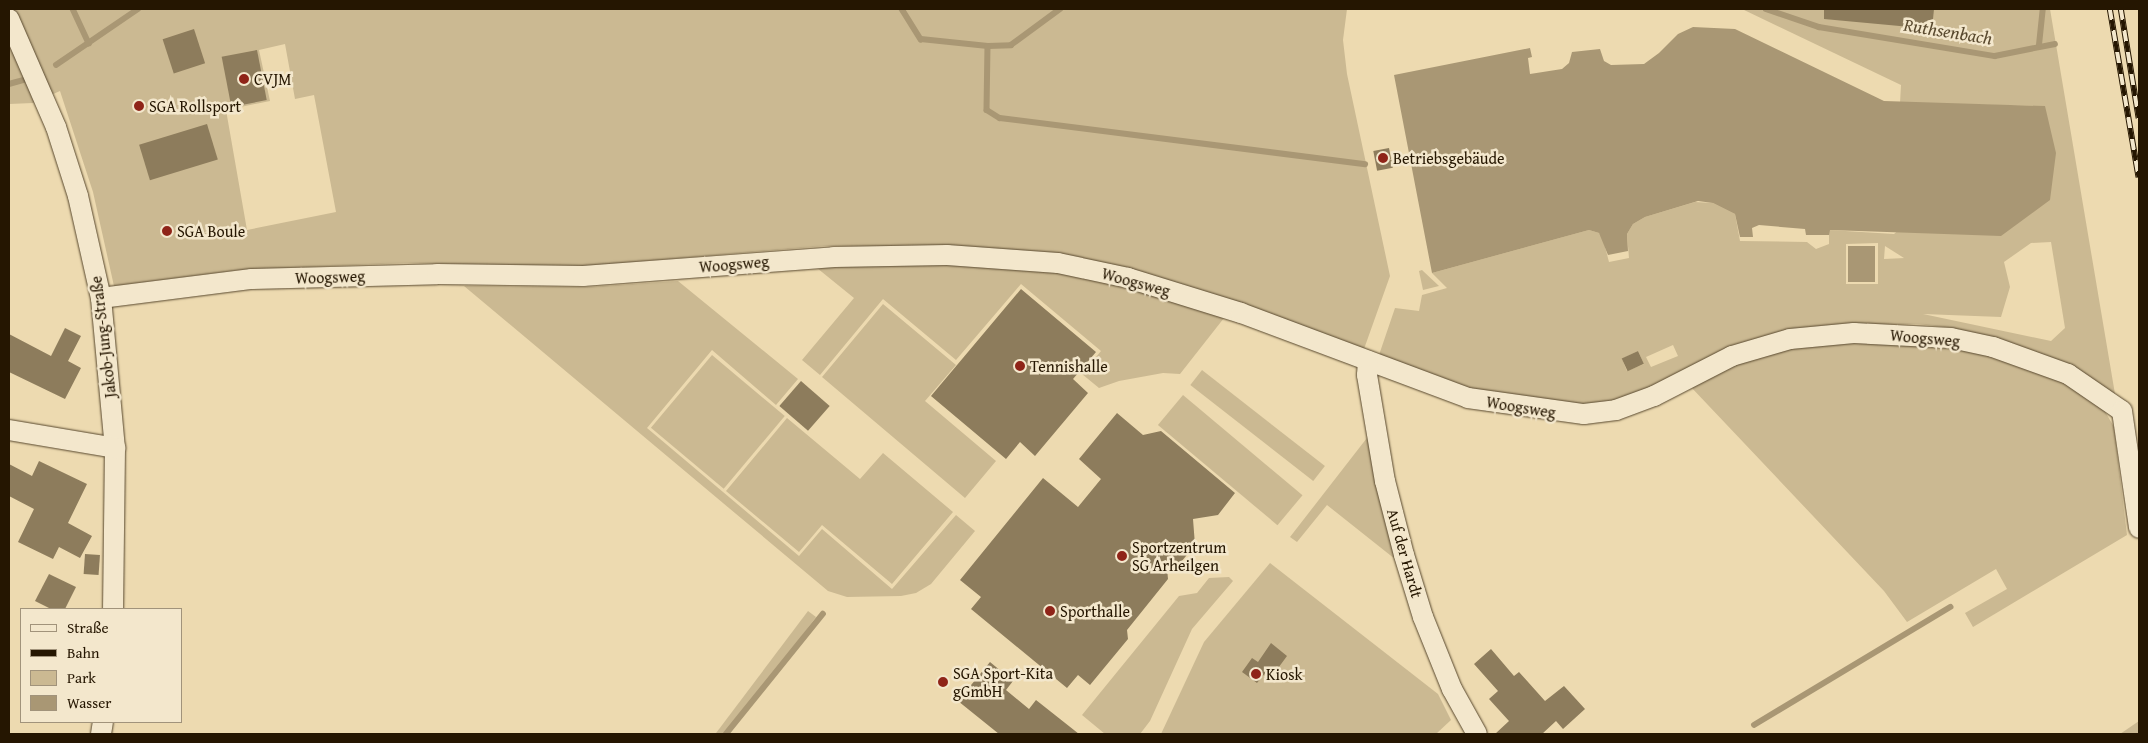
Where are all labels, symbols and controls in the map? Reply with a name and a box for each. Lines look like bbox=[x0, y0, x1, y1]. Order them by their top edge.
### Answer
water label: Ruthsenbach bbox=[1902, 14, 1994, 50]
place label: CVJM bbox=[254, 69, 291, 89]
marker: CVJM bbox=[238, 73, 250, 85]
place label: SGA Rollsport bbox=[149, 96, 241, 116]
marker: SGA Rollsport bbox=[133, 100, 145, 112]
place label: Betriebsgebäude bbox=[1393, 148, 1504, 168]
marker: Betriebsgebäude bbox=[1377, 152, 1389, 164]
place label: SGA Boule bbox=[177, 221, 245, 241]
marker: SGA Boule bbox=[161, 225, 173, 237]
street label: Woogsweg bbox=[698, 251, 770, 277]
street label: Woogsweg bbox=[1100, 264, 1172, 300]
street label: Woogsweg bbox=[295, 266, 365, 288]
street label: Jakob-Jung-Straße bbox=[86, 275, 120, 399]
street label: Woogsweg bbox=[1889, 325, 1961, 351]
place label: Tennishalle bbox=[1030, 356, 1108, 376]
marker: Tennishalle bbox=[1014, 360, 1026, 372]
street label: Woogsweg bbox=[1485, 392, 1557, 422]
street label: Auf der Hardt bbox=[1383, 506, 1427, 600]
place label: Sportzentrum SG Arheilgen bbox=[1132, 537, 1226, 575]
marker: Sportzentrum SG Arheilgen bbox=[1116, 550, 1128, 562]
place label: Sporthalle bbox=[1060, 601, 1130, 621]
marker: Sporthalle bbox=[1044, 605, 1056, 617]
legend bbox=[20, 608, 182, 723]
text: Straße bbox=[67, 617, 109, 638]
text: Bahn bbox=[67, 642, 99, 663]
place label: SGA Sport-Kita gGmbH bbox=[953, 663, 1053, 701]
place label: Kiosk bbox=[1266, 664, 1303, 684]
text: Park bbox=[67, 667, 96, 688]
marker: Kiosk bbox=[1250, 668, 1262, 680]
marker: SGA Sport-Kita gGmbH bbox=[937, 676, 949, 688]
text: Wasser bbox=[67, 692, 111, 713]

